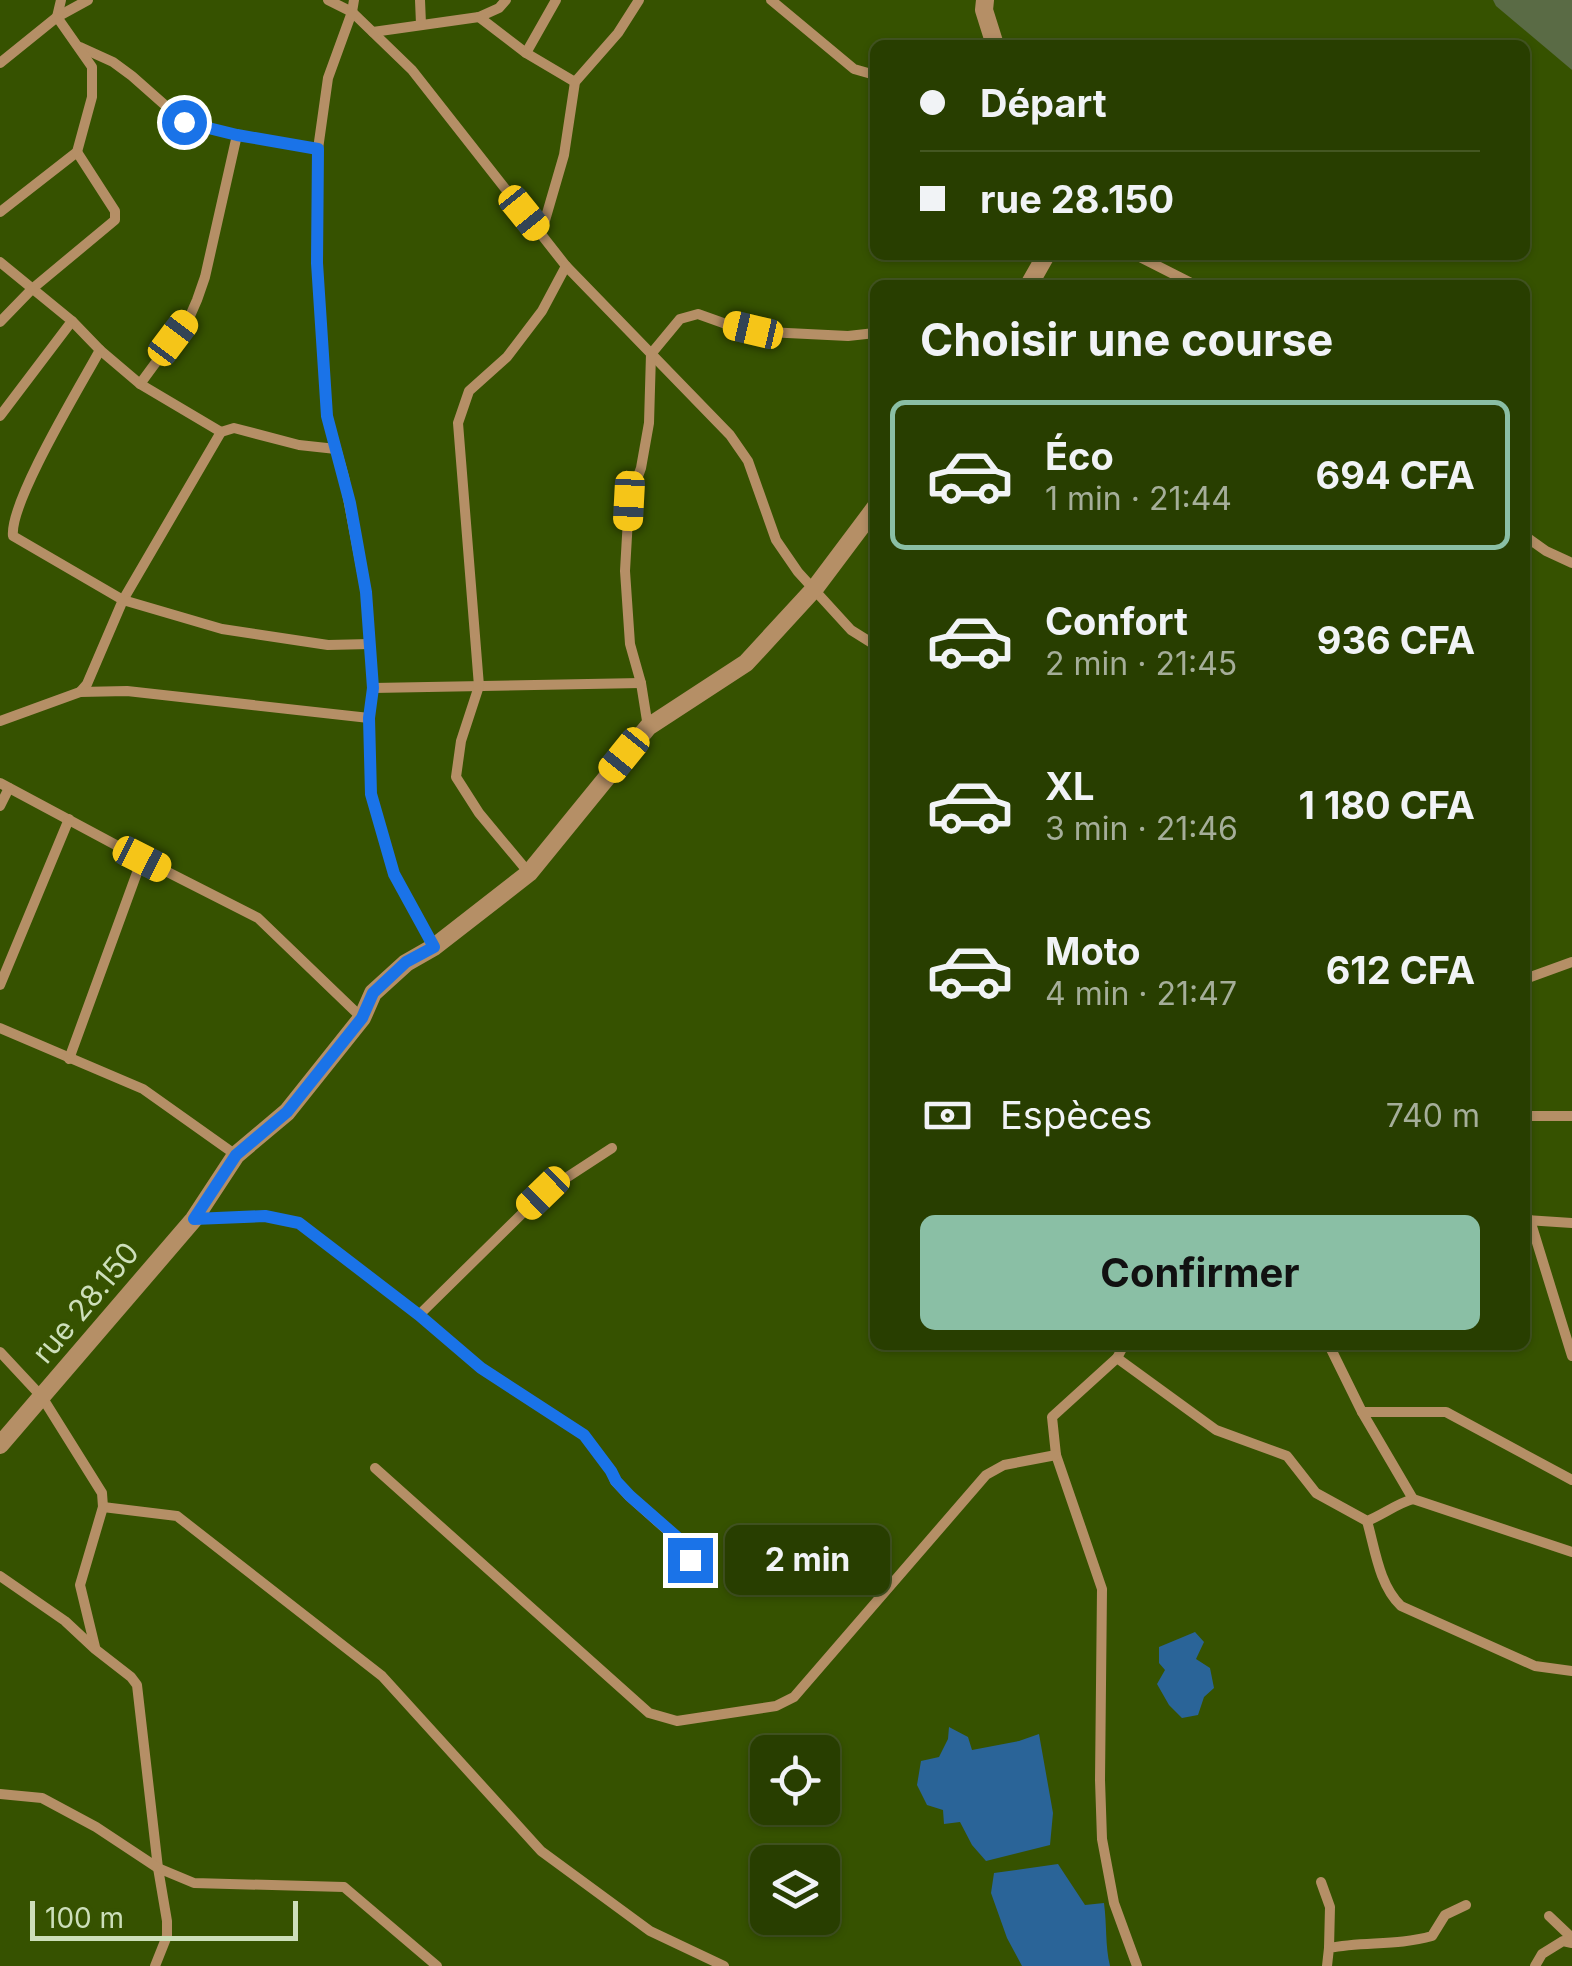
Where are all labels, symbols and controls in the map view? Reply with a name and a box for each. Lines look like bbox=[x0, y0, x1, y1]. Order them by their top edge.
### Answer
text: Départ bbox=[980, 80, 1107, 126]
route start bbox=[162, 100, 207, 145]
text: rue 28.150 bbox=[980, 176, 1174, 222]
car bbox=[493, 180, 555, 246]
car bbox=[143, 305, 203, 371]
car bbox=[720, 309, 786, 351]
text: Choisir une course bbox=[920, 312, 1333, 367]
icon: car bbox=[925, 430, 1015, 520]
text: Éco bbox=[1045, 433, 1114, 479]
text: 694 CFA bbox=[1316, 452, 1475, 498]
car bbox=[612, 470, 646, 532]
text: 1 min · 21:44 bbox=[1045, 479, 1232, 518]
icon: car bbox=[925, 595, 1015, 685]
text: Confort bbox=[1045, 598, 1188, 644]
text: 936 CFA bbox=[1317, 617, 1475, 663]
text: 2 min · 21:45 bbox=[1045, 644, 1237, 683]
car bbox=[593, 722, 655, 788]
icon: car bbox=[925, 760, 1015, 850]
text: XL bbox=[1045, 763, 1095, 809]
text: 1 180 CFA bbox=[1299, 782, 1475, 828]
text: 3 min · 21:46 bbox=[1045, 809, 1238, 848]
car bbox=[108, 832, 176, 886]
icon: car bbox=[925, 925, 1015, 1015]
text: Moto bbox=[1045, 928, 1141, 974]
text: 612 CFA bbox=[1326, 947, 1475, 993]
text: 4 min · 21:47 bbox=[1045, 974, 1237, 1013]
icon: cash bbox=[920, 1088, 975, 1143]
text: Espèces bbox=[1000, 1092, 1152, 1138]
text: 740 m bbox=[1386, 1096, 1480, 1135]
car bbox=[511, 1161, 575, 1225]
button: Confirmer bbox=[920, 1215, 1480, 1330]
street label: rue 28.150 bbox=[24, 1235, 146, 1370]
callout: 2 min bbox=[725, 1525, 890, 1595]
route end bbox=[668, 1538, 713, 1583]
text: 2 min bbox=[765, 1540, 850, 1579]
map controls bbox=[750, 1735, 840, 1935]
button: locate bbox=[750, 1735, 840, 1825]
button: layers bbox=[750, 1845, 840, 1935]
scale bar bbox=[30, 1896, 298, 1940]
text: 100 m bbox=[45, 1901, 124, 1935]

